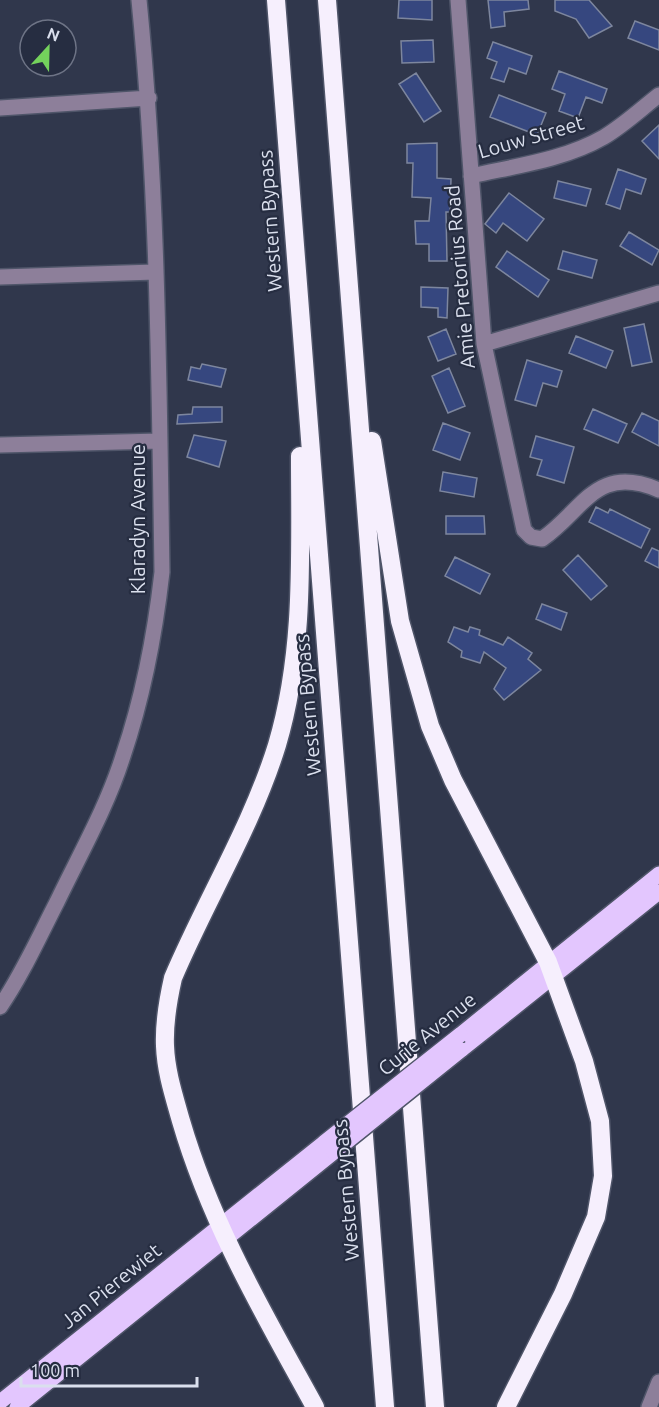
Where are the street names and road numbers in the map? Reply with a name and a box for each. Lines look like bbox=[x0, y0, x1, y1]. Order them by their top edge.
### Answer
street label: Louw Street bbox=[475, 110, 587, 163]
street label: Western Bypass bbox=[253, 149, 286, 293]
street label: Amie Pretorius Road bbox=[440, 184, 479, 370]
street label: Klaradyn Avenue bbox=[126, 444, 149, 594]
street label: Western Bypass bbox=[290, 633, 325, 777]
street label: Curie Avenue bbox=[373, 987, 480, 1080]
street label: Western Bypass bbox=[328, 1118, 363, 1262]
street label: Jan Pierewiet bbox=[56, 1238, 165, 1333]

